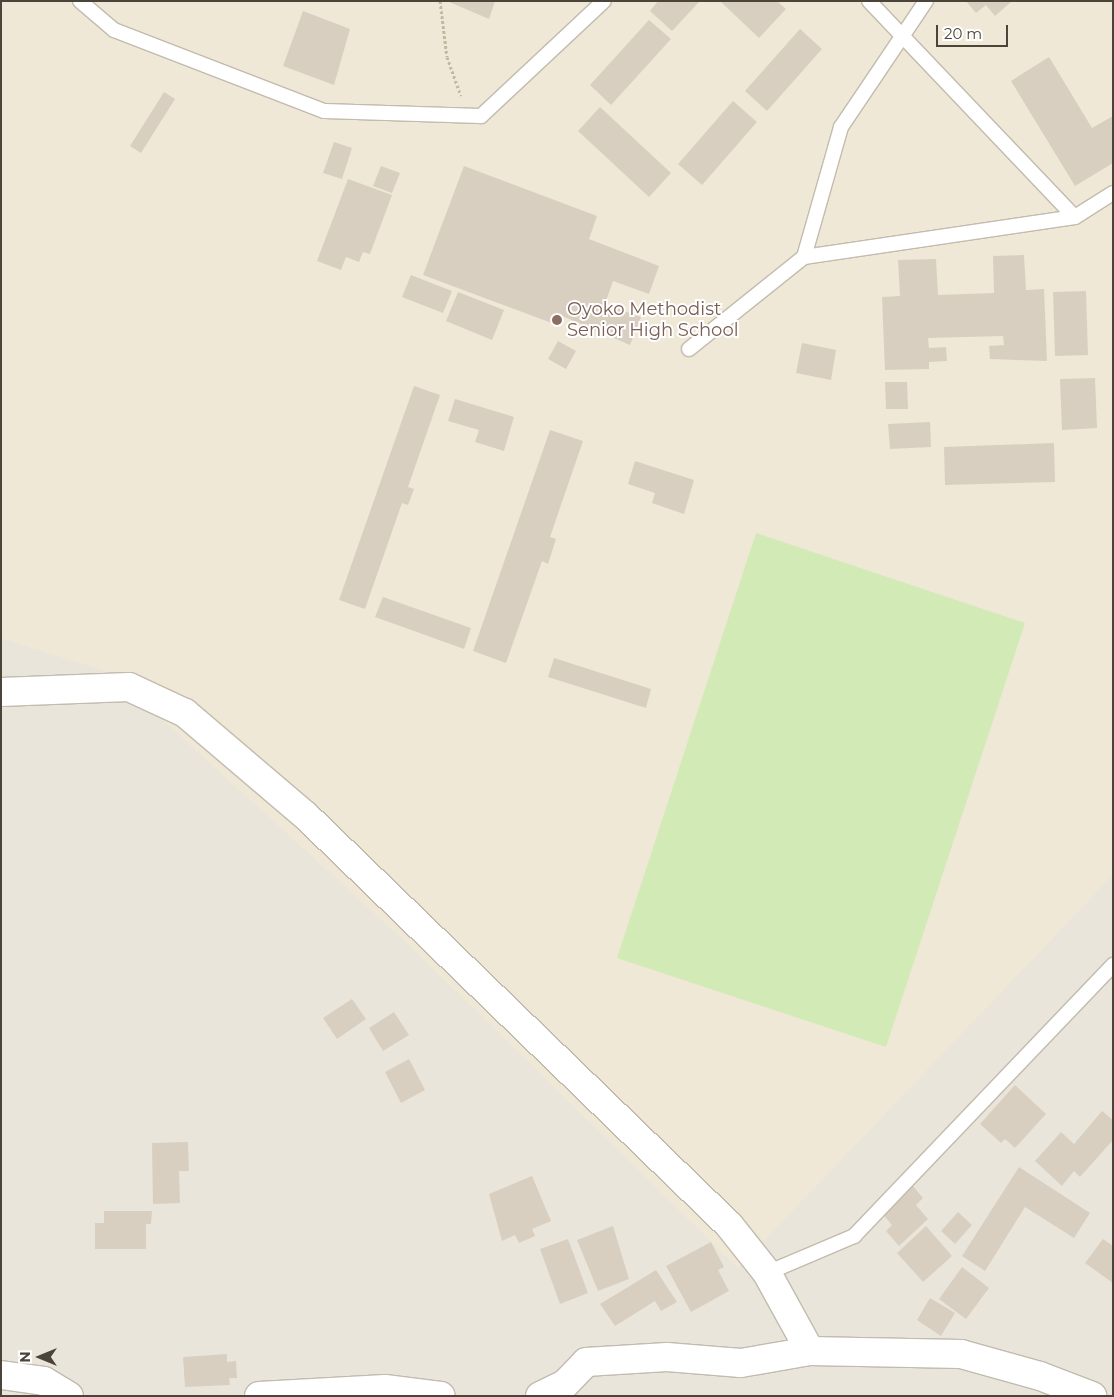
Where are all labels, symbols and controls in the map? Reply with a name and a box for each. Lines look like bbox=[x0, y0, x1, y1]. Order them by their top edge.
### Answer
scale bar bbox=[939, 15, 1012, 47]
text: 20 m bbox=[944, 24, 982, 43]
place label: Oyoko Methodist Senior High School bbox=[567, 299, 739, 342]
marker: Oyoko Methodist Senior High School bbox=[551, 314, 563, 326]
north arrow bbox=[15, 1332, 65, 1382]
text: N bbox=[16, 1351, 34, 1363]

